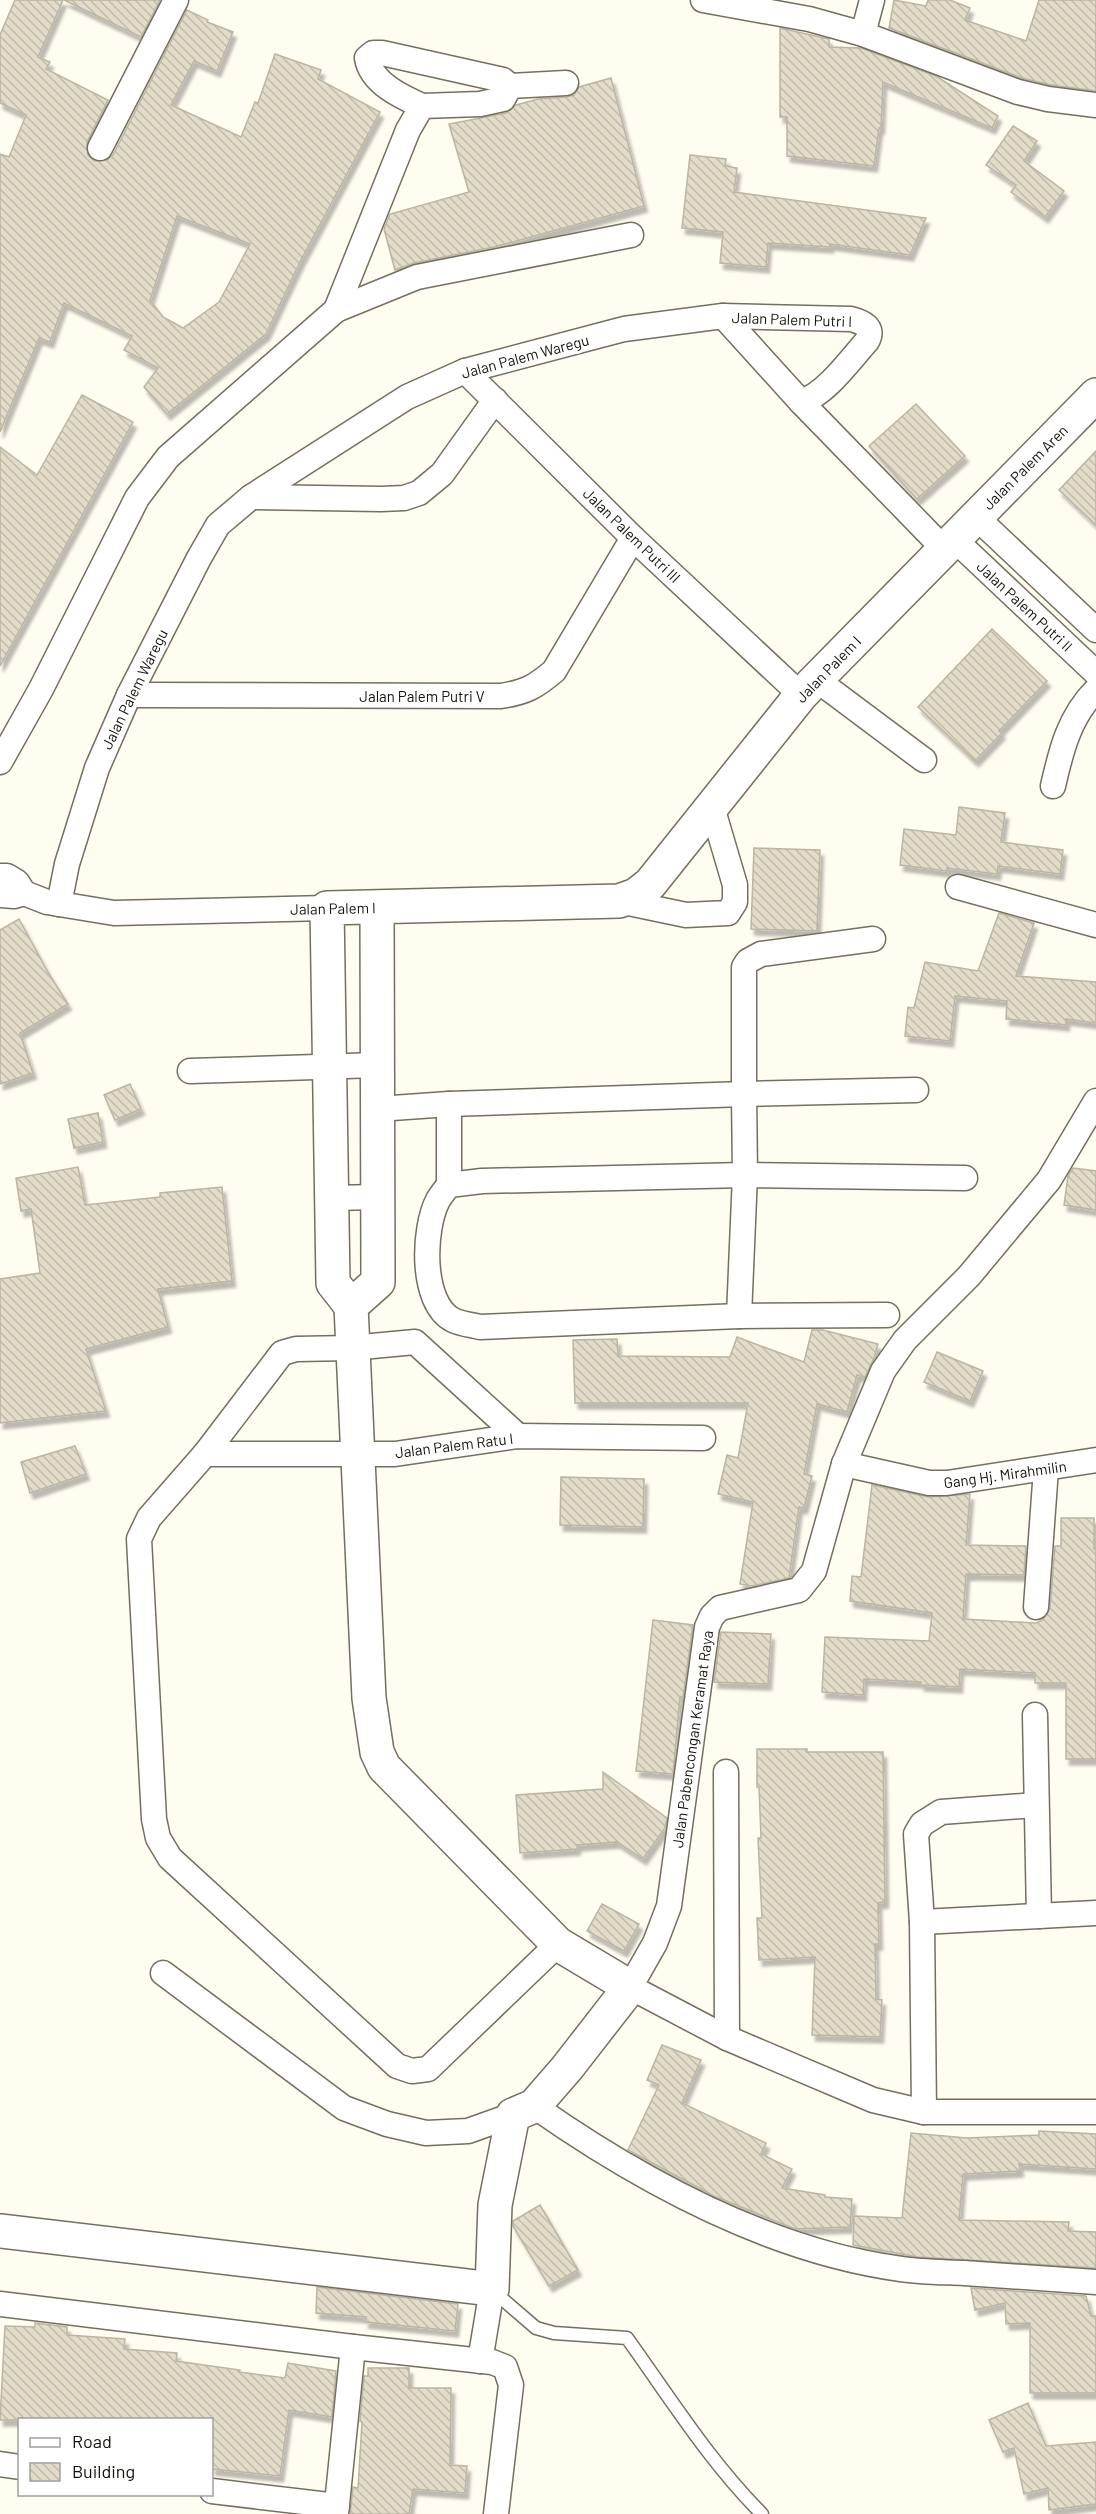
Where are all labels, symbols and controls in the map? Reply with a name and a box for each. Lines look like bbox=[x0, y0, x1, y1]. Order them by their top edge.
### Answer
street label: Jalan Palem Putri I bbox=[732, 308, 852, 330]
street label: Jalan Palem Waregu bbox=[459, 330, 591, 382]
street label: Jalan Palem Aren bbox=[979, 421, 1071, 513]
street label: Jalan Palem Putri III bbox=[580, 484, 684, 586]
street label: Jalan Palem Putri II bbox=[973, 557, 1077, 655]
street label: Jalan Palem Waregu bbox=[97, 626, 171, 752]
street label: Jalan Palem I bbox=[792, 632, 864, 706]
street label: Jalan Palem Putri V bbox=[359, 687, 485, 705]
street label: Jalan Palem I bbox=[290, 898, 376, 918]
street label: Jalan Palem Ratu I bbox=[394, 1429, 514, 1461]
street label: Gang Hj. Mirahmilin bbox=[942, 1456, 1068, 1492]
street label: Jalan Pabencongan Keramat Raya bbox=[668, 1629, 716, 1849]
legend bbox=[18, 2418, 213, 2496]
text: Road bbox=[72, 2430, 112, 2452]
text: Building bbox=[72, 2460, 135, 2482]

